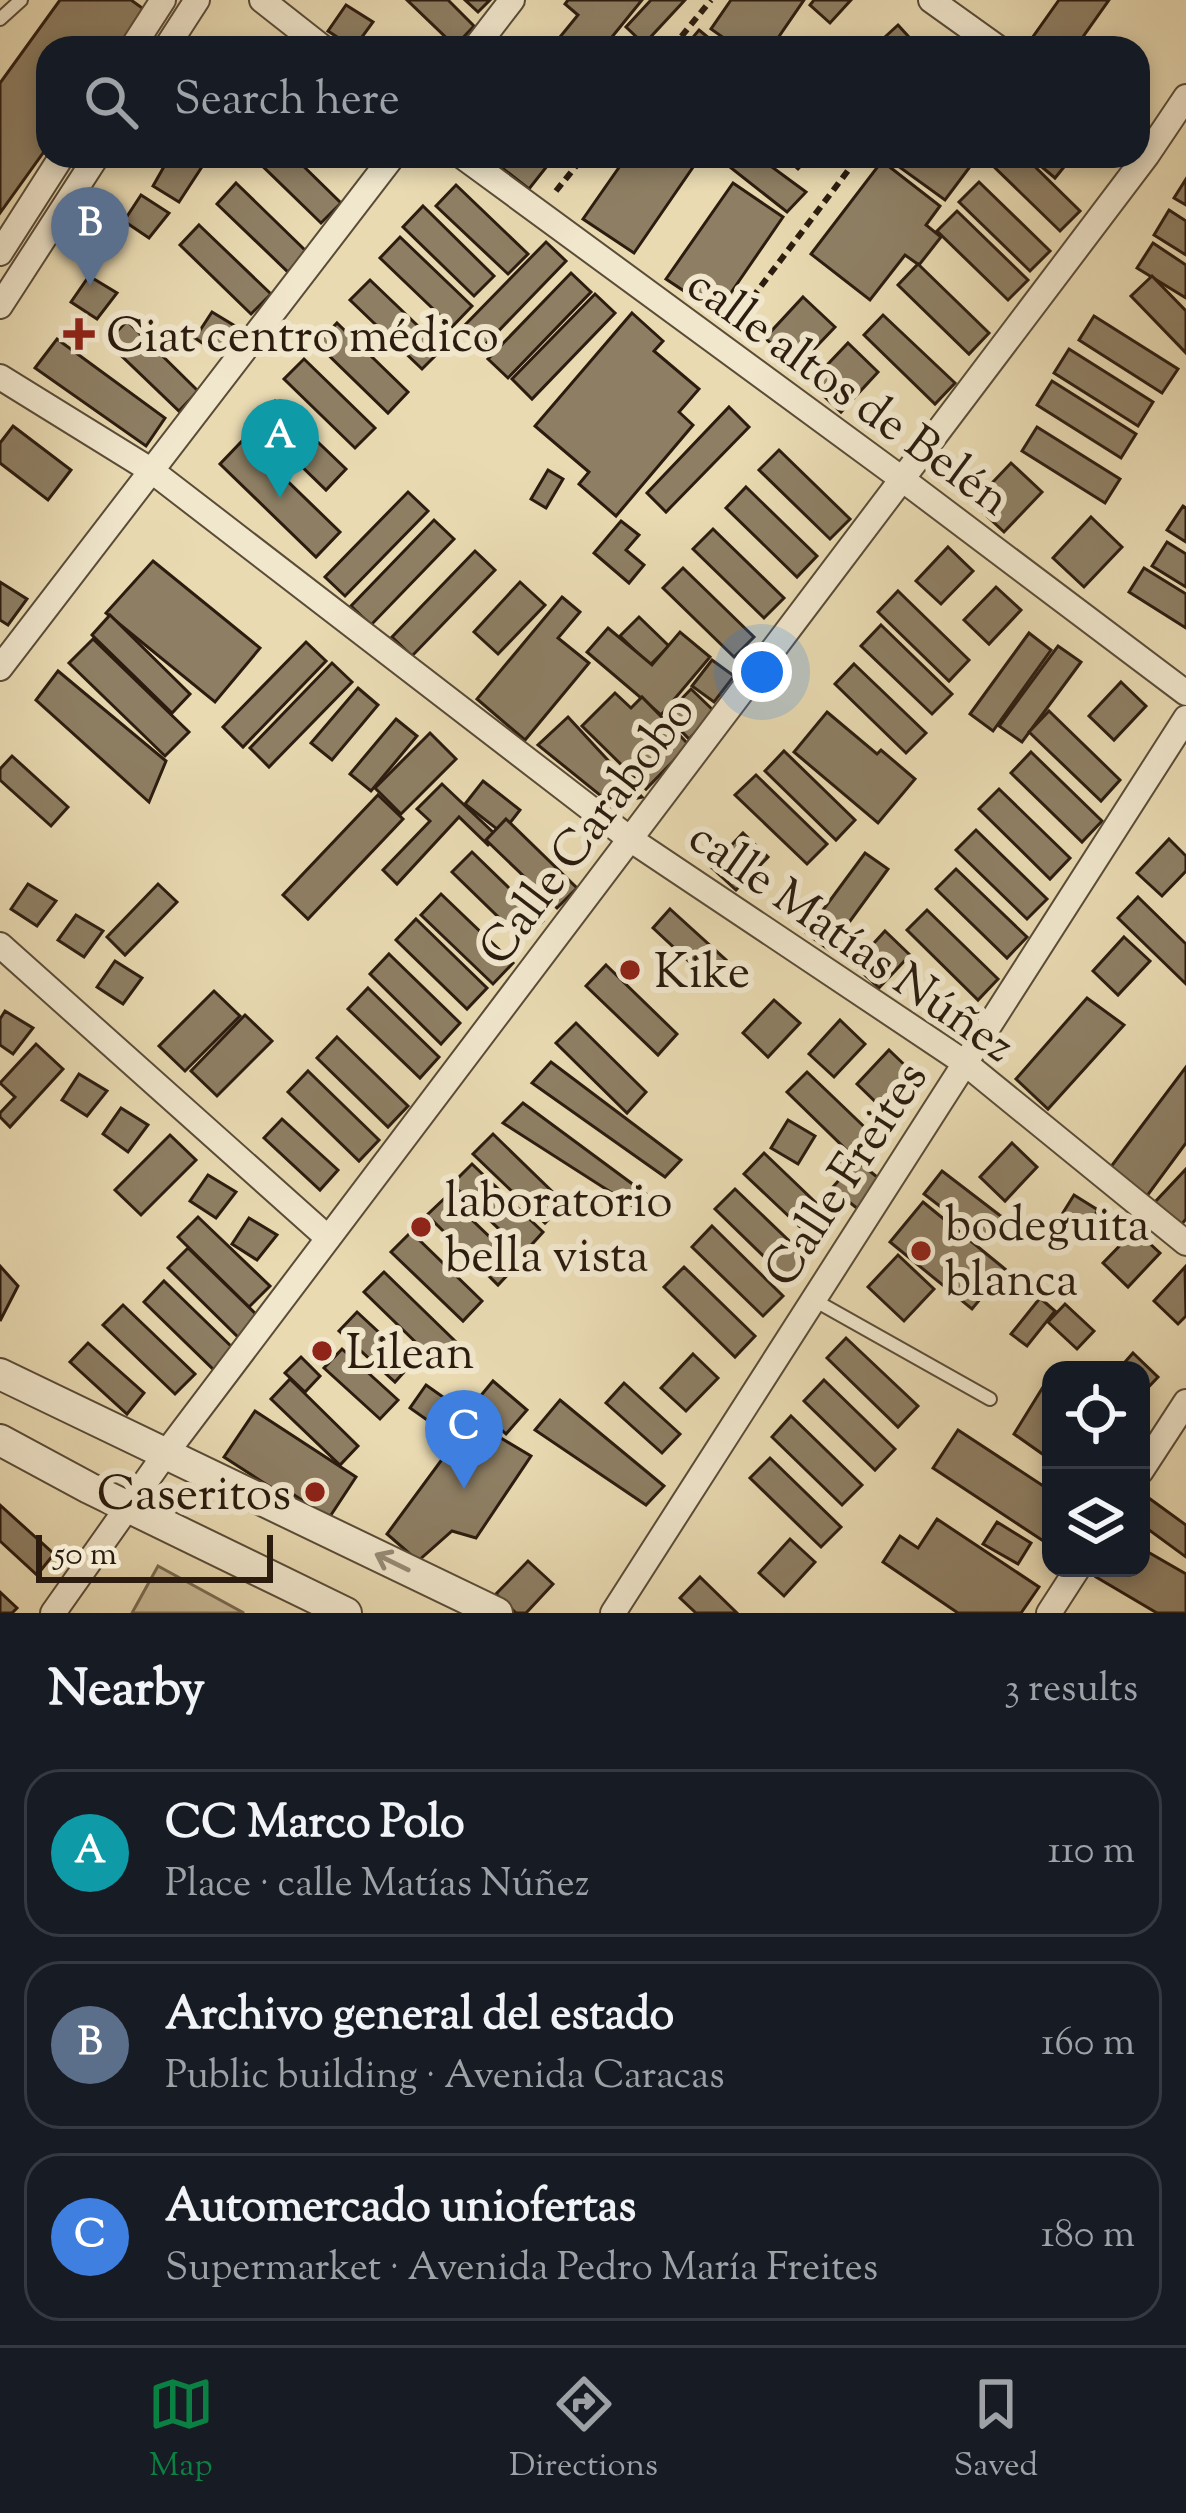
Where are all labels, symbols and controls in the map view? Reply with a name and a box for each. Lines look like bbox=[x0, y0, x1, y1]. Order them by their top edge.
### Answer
search box bbox=[36, 36, 1150, 168]
icon: search bbox=[78, 69, 144, 135]
text: Search here bbox=[174, 70, 400, 135]
pin: B bbox=[51, 187, 129, 286]
street label: calle altos de Belén bbox=[671, 253, 1023, 535]
place label: Ciat centro médico bbox=[106, 305, 499, 374]
marker: Ciat centro médico bbox=[63, 318, 95, 350]
pin: A bbox=[241, 399, 319, 498]
your location bbox=[732, 642, 792, 702]
street label: Calle Carabobo bbox=[465, 683, 714, 982]
street label: calle Matías Núñez bbox=[673, 806, 1027, 1083]
place label: Kike bbox=[654, 941, 750, 1010]
marker: Kike bbox=[617, 957, 643, 983]
street label: Calle Freites bbox=[750, 1050, 947, 1302]
place label: laboratorio bella vista bbox=[445, 1170, 673, 1294]
place label: bodeguita blanca bbox=[945, 1194, 1150, 1318]
marker: laboratorio bella vista bbox=[408, 1214, 434, 1240]
marker: bodeguita blanca bbox=[908, 1238, 934, 1264]
place label: Lilean bbox=[346, 1322, 474, 1391]
marker: Lilean bbox=[309, 1338, 335, 1364]
map controls bbox=[1042, 1361, 1150, 1577]
button: locate bbox=[1042, 1361, 1150, 1469]
pin: C bbox=[425, 1390, 503, 1489]
place label: Caseritos bbox=[97, 1463, 291, 1532]
button: layers bbox=[1042, 1469, 1150, 1577]
marker: Caseritos bbox=[302, 1479, 328, 1505]
scale bar bbox=[36, 1529, 273, 1582]
text: 50 m bbox=[54, 1532, 117, 1580]
one-way arrow bbox=[375, 1550, 411, 1572]
text: Nearby bbox=[48, 1655, 205, 1728]
text: 3 results bbox=[1004, 1663, 1138, 1719]
text: CC Marco Polo bbox=[165, 1793, 465, 1858]
text: A bbox=[74, 1825, 106, 1881]
text: 110 m bbox=[1048, 1825, 1135, 1881]
text: Place · calle Matías Núñez bbox=[165, 1858, 589, 1914]
text: Archivo general del estado bbox=[165, 1985, 674, 2050]
text: B bbox=[78, 2017, 102, 2073]
text: 160 m bbox=[1041, 2017, 1135, 2073]
text: Public building · Avenida Caracas bbox=[165, 2050, 725, 2106]
text: Automercado uniofertas bbox=[165, 2177, 636, 2242]
text: C bbox=[74, 2209, 106, 2265]
text: 180 m bbox=[1041, 2209, 1135, 2265]
text: Supermarket · Avenida Pedro María Freites bbox=[165, 2242, 878, 2298]
tab: Map bbox=[148, 2371, 214, 2491]
tab: Directions bbox=[509, 2371, 658, 2491]
tab: Saved bbox=[954, 2371, 1038, 2491]

